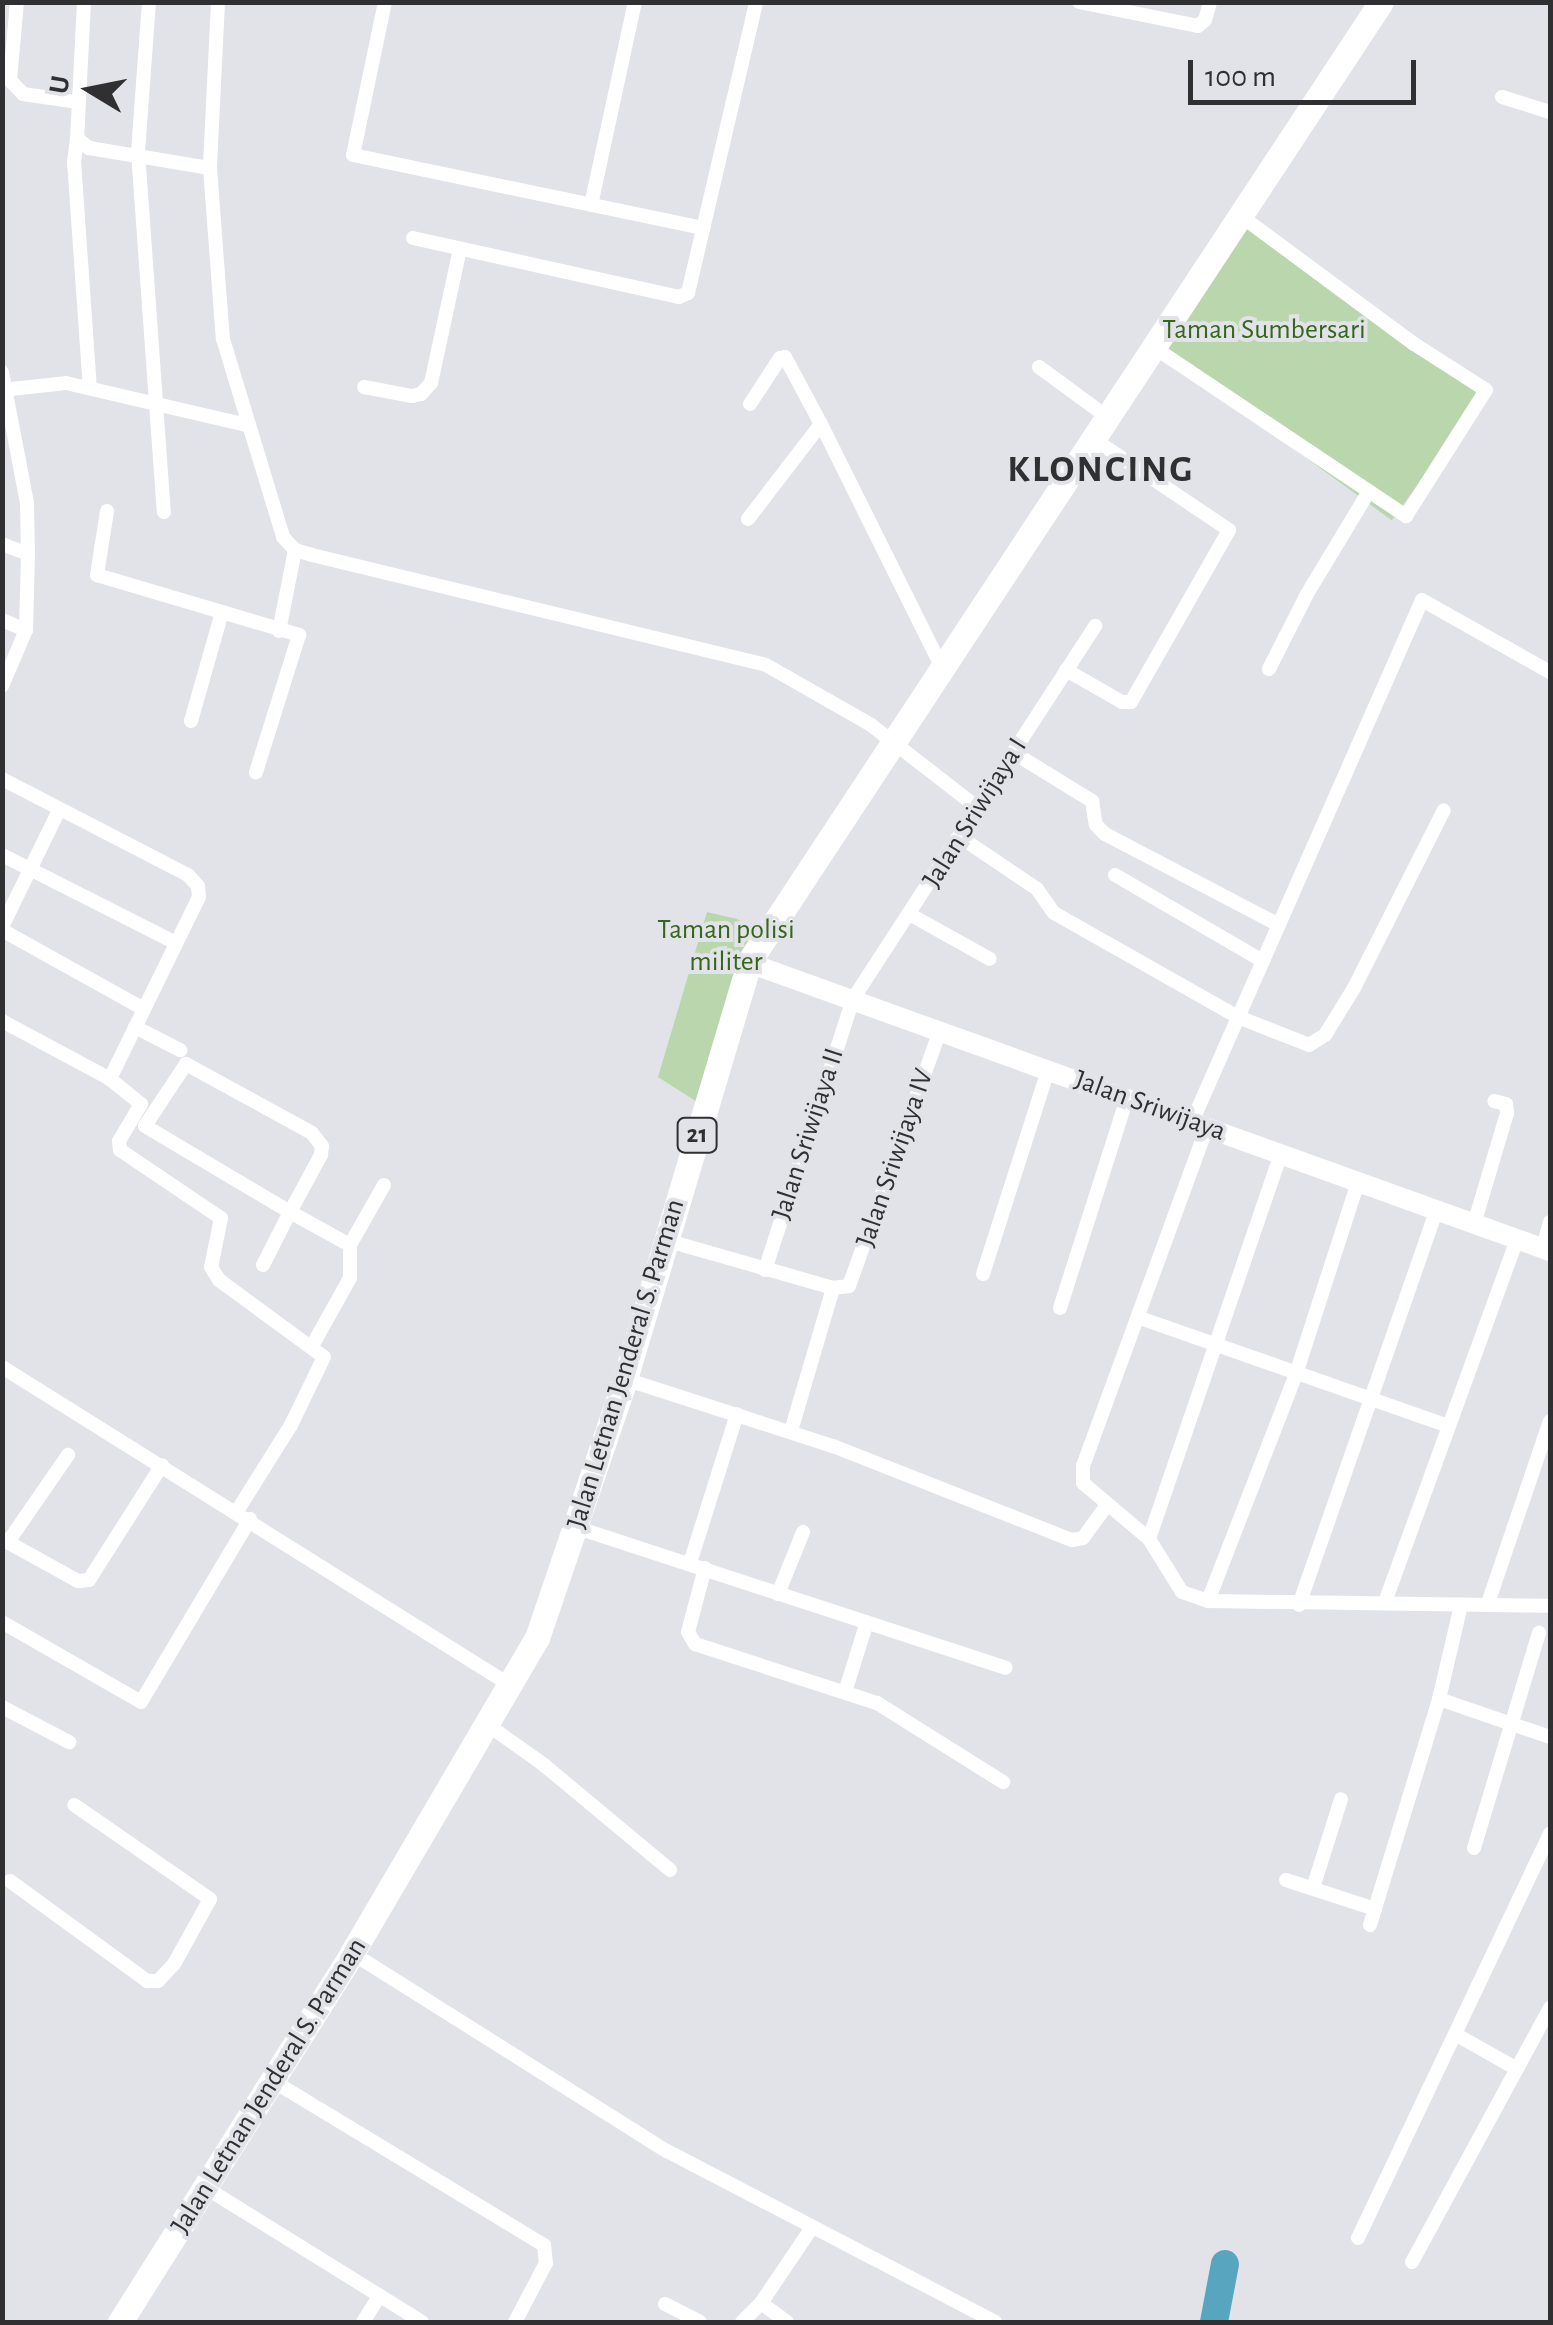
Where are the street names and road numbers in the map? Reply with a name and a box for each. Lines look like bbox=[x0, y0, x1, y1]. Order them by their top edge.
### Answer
street label: Jalan Sriwijaya I bbox=[916, 732, 1034, 894]
street label: Jalan Sriwijaya II bbox=[764, 1044, 852, 1224]
street label: Jalan Sriwijaya bbox=[1070, 1063, 1230, 1149]
street label: Jalan Sriwijaya IV bbox=[849, 1065, 941, 1251]
road number: 21 bbox=[674, 1115, 720, 1155]
street label: Jalan Letnan Jenderal S. Parman bbox=[560, 1195, 692, 1533]
street label: Jalan Letnan Jenderal S. Parman bbox=[164, 1932, 374, 2240]

